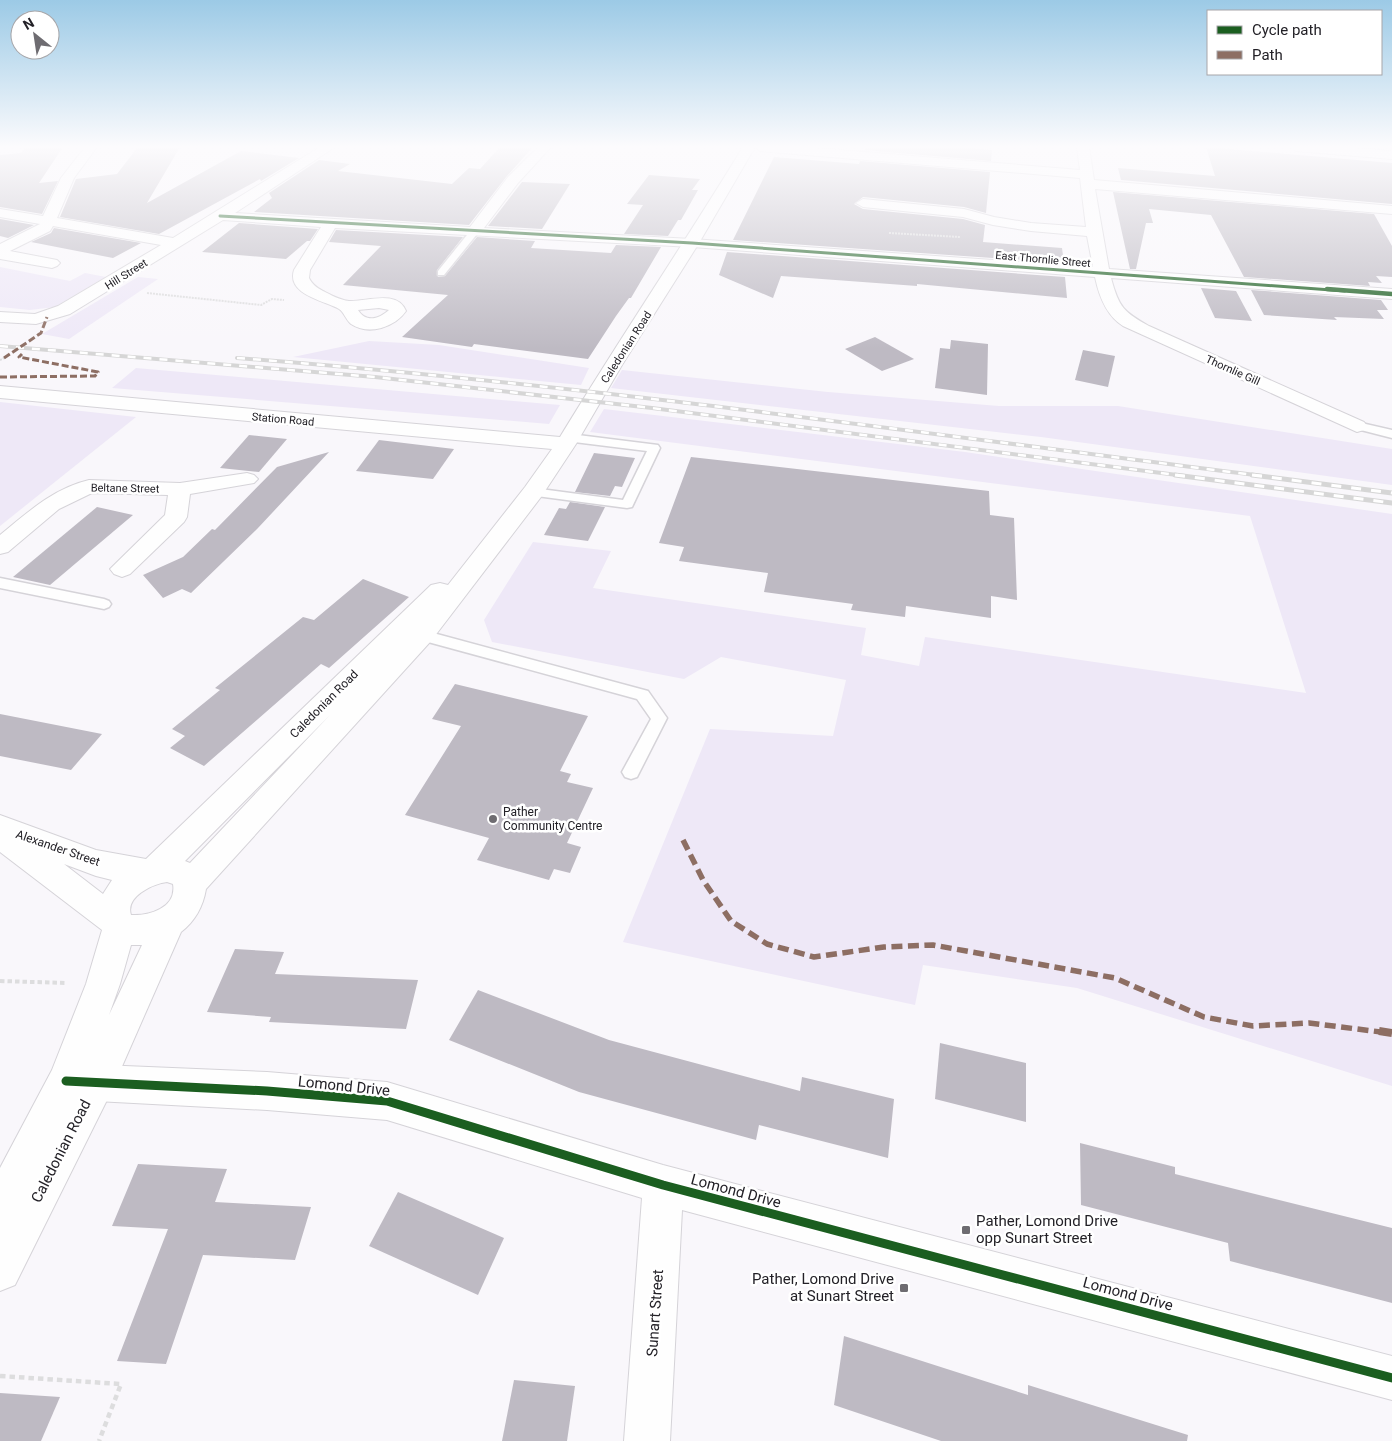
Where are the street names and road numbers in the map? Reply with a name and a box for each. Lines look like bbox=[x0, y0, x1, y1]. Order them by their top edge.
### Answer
street label: East Thornlie Street bbox=[995, 249, 1092, 270]
street label: Hill Street bbox=[103, 256, 150, 293]
street label: Caledonian Road bbox=[598, 309, 654, 386]
street label: Thornlie Gill bbox=[1204, 353, 1262, 388]
street label: Station Road bbox=[251, 410, 315, 429]
street label: Beltane Street bbox=[91, 481, 160, 496]
street label: Caledonian Road bbox=[287, 667, 361, 741]
street label: Alexander Street bbox=[14, 827, 102, 869]
street label: Lomond Drive bbox=[297, 1072, 391, 1100]
street label: Caledonian Road bbox=[27, 1097, 95, 1205]
street label: Lomond Drive bbox=[689, 1170, 783, 1212]
street label: Sunart Street bbox=[643, 1269, 667, 1357]
street label: Lomond Drive bbox=[1081, 1273, 1175, 1315]

